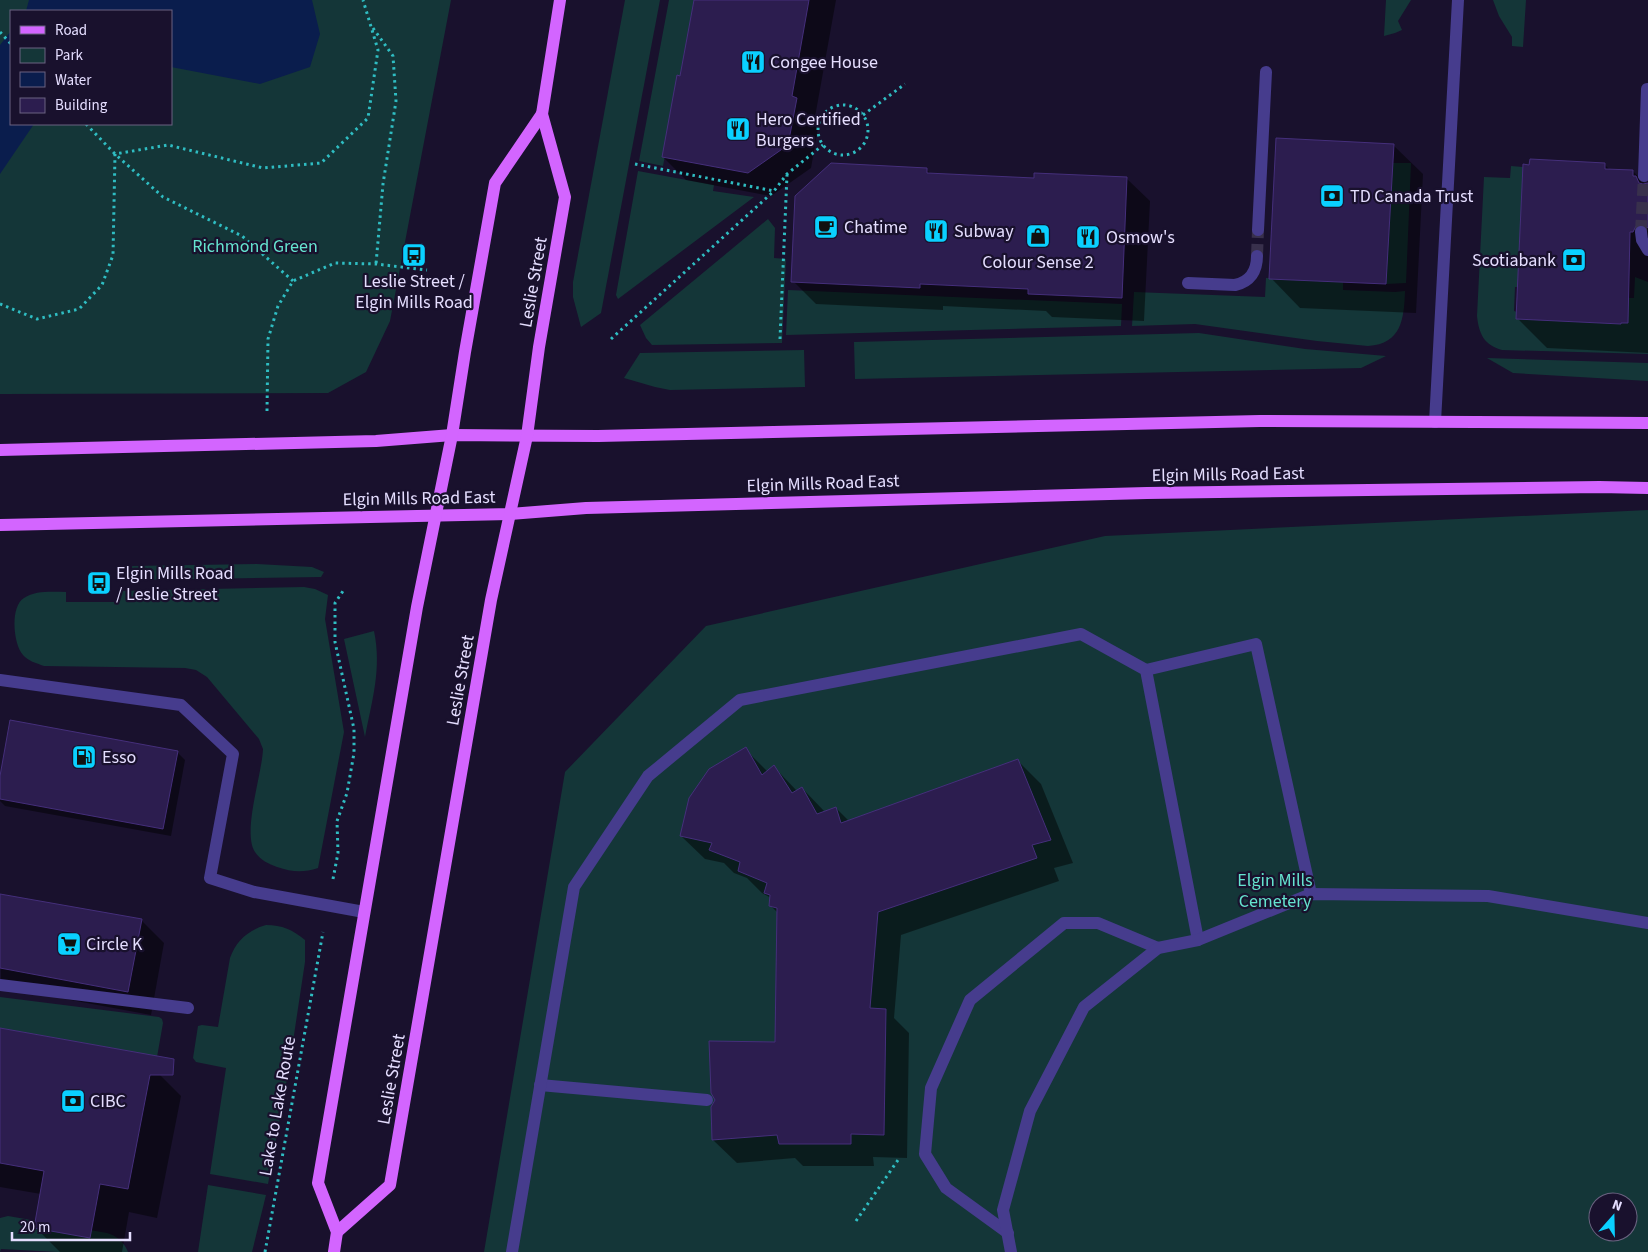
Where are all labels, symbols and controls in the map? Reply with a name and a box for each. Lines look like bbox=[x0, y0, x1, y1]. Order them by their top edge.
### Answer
legend bbox=[10, 10, 172, 125]
text: Road bbox=[55, 20, 87, 41]
text: Park bbox=[55, 45, 84, 66]
restaurant icon: Congee House bbox=[740, 49, 766, 75]
place label: Congee House bbox=[770, 50, 878, 75]
text: Water bbox=[55, 70, 92, 91]
text: Building bbox=[55, 95, 108, 116]
place label: Hero Certified Burgers bbox=[756, 107, 861, 153]
restaurant icon: Hero Certified Burgers bbox=[725, 116, 751, 142]
bank icon: TD Canada Trust bbox=[1319, 183, 1345, 209]
place label: TD Canada Trust bbox=[1350, 184, 1473, 209]
cafe icon: Chatime bbox=[813, 214, 839, 240]
place label: Chatime bbox=[844, 215, 907, 240]
restaurant icon: Subway bbox=[923, 218, 949, 244]
place label: Subway bbox=[954, 219, 1014, 244]
shop icon: Colour Sense 2 bbox=[1025, 223, 1051, 249]
restaurant icon: Osmow's bbox=[1075, 224, 1101, 250]
place label: Osmow's bbox=[1106, 225, 1175, 250]
park label: Richmond Green bbox=[192, 234, 318, 259]
street label: Leslie Street bbox=[513, 235, 554, 329]
bus stop icon: Leslie Street / Elgin Mills Road bbox=[401, 242, 427, 268]
bank icon: Scotiabank bbox=[1561, 247, 1587, 273]
place label: Scotiabank bbox=[1472, 248, 1556, 273]
place label: Colour Sense 2 bbox=[982, 250, 1094, 275]
place label: Leslie Street / Elgin Mills Road bbox=[355, 269, 473, 315]
street label: Elgin Mills Road East bbox=[1151, 461, 1305, 488]
street label: Elgin Mills Road East bbox=[746, 468, 900, 499]
street label: Elgin Mills Road East bbox=[342, 485, 496, 512]
place label: Elgin Mills Road / Leslie Street bbox=[116, 561, 234, 607]
bus stop icon: Elgin Mills Road / Leslie Street bbox=[86, 570, 112, 596]
street label: Leslie Street bbox=[440, 633, 481, 727]
fuel station icon: Esso bbox=[71, 744, 97, 770]
place label: Esso bbox=[102, 745, 136, 770]
park label: Elgin Mills Cemetery bbox=[1237, 868, 1313, 914]
supermarket icon: Circle K bbox=[56, 931, 82, 957]
place label: Circle K bbox=[86, 932, 143, 957]
street label: Leslie Street bbox=[371, 1032, 412, 1126]
street label: Lake to Lake Route bbox=[253, 1034, 302, 1178]
bank icon: CIBC bbox=[60, 1088, 86, 1114]
place label: CIBC bbox=[90, 1089, 126, 1114]
north arrow bbox=[1588, 1192, 1638, 1242]
text: N bbox=[1609, 1195, 1625, 1217]
scale bar bbox=[12, 1210, 130, 1242]
text: 20 m bbox=[20, 1217, 50, 1238]

